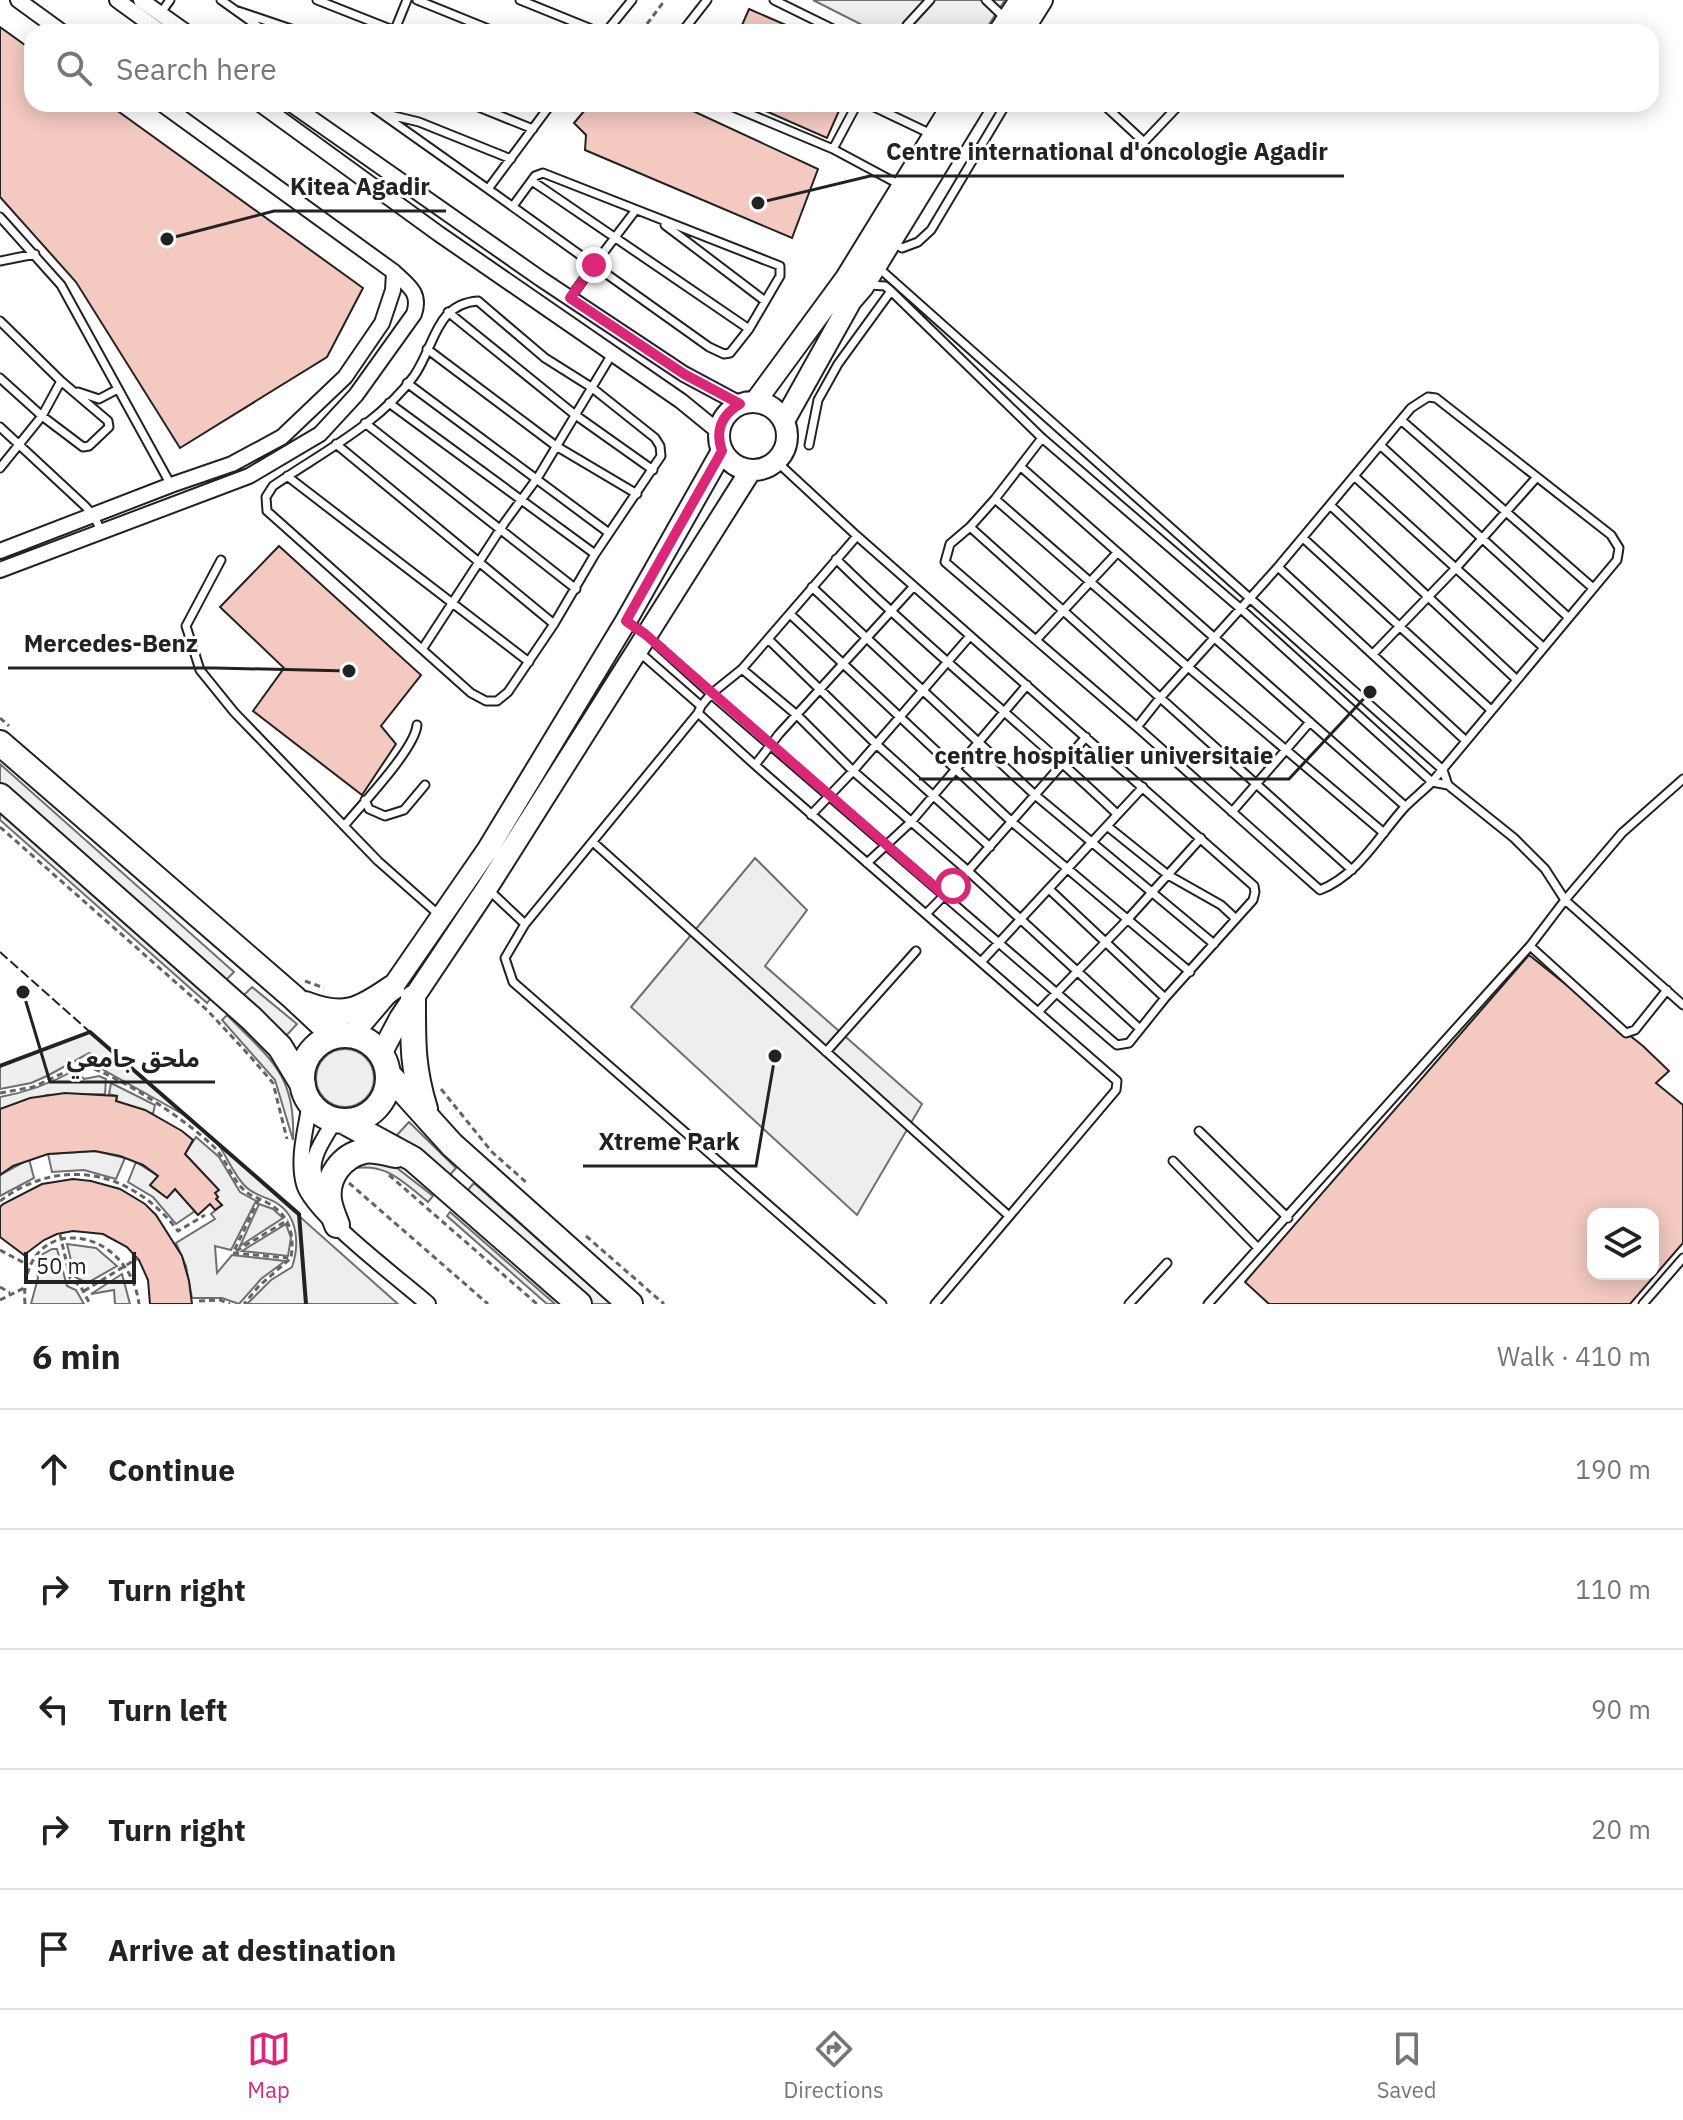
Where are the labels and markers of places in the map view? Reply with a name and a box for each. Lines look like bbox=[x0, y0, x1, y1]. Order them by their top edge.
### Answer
callout: Centre international d'oncologie Agadir bbox=[870, 128, 1344, 176]
callout: Kitea Agadir bbox=[274, 163, 446, 211]
callout: Mercedes-Benz bbox=[8, 620, 215, 668]
callout: centre hospitalier universitaie bbox=[919, 731, 1289, 779]
callout: ملحق جامعي bbox=[50, 1034, 215, 1082]
callout: Xtreme Park bbox=[583, 1118, 756, 1166]

